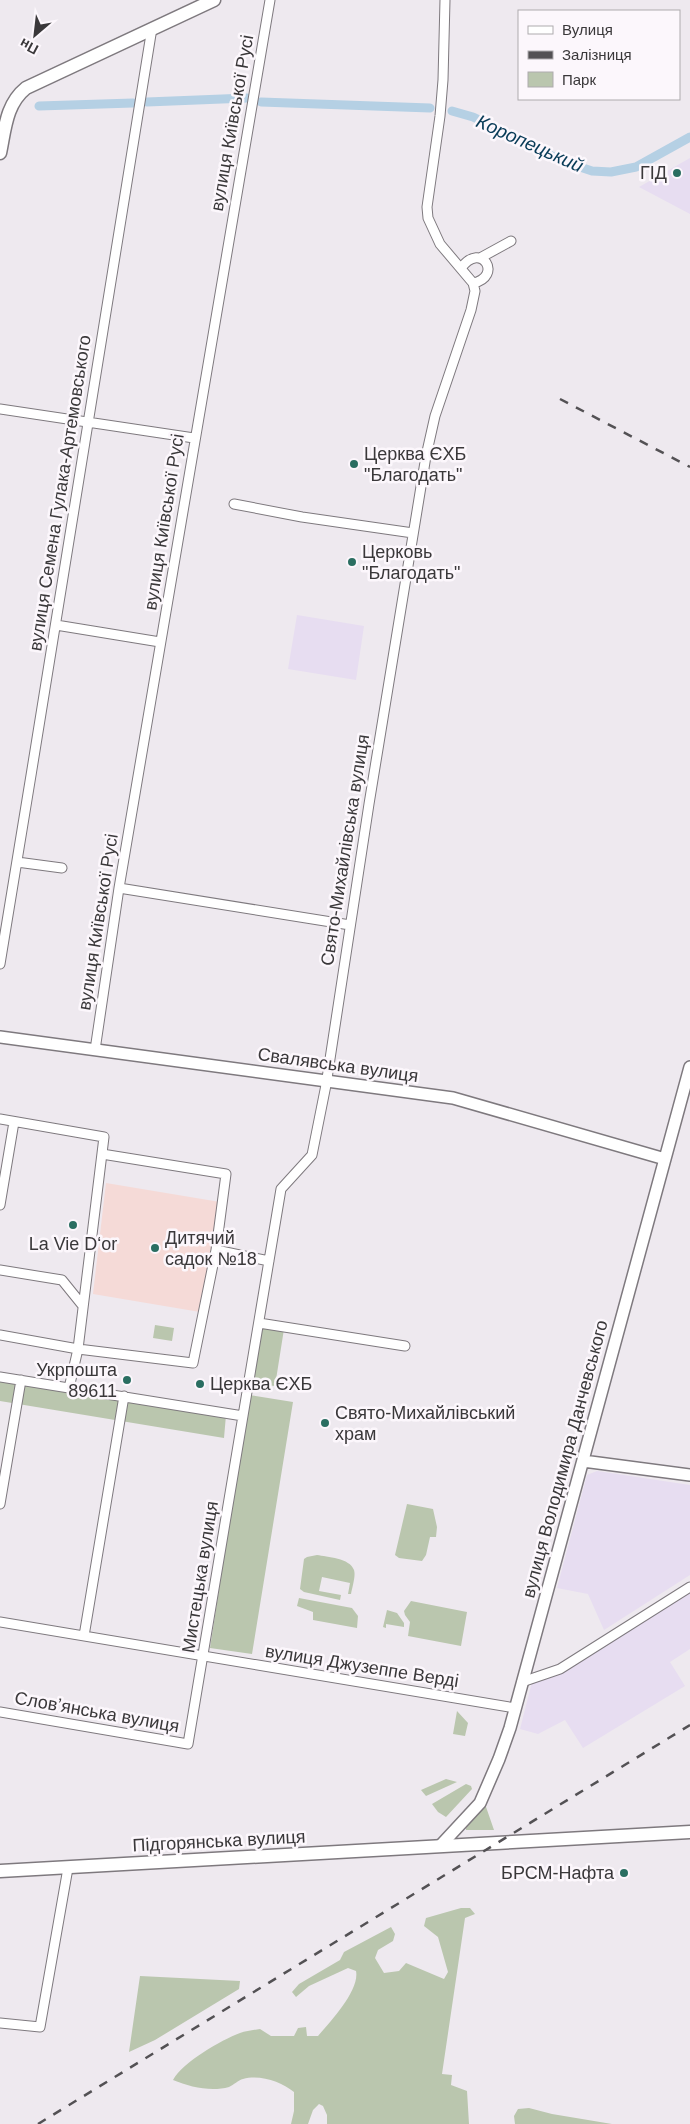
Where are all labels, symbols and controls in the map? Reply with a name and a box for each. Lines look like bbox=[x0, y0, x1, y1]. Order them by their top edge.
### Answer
north arrow bbox=[10, 10, 60, 60]
legend bbox=[518, 10, 680, 100]
text: Вулиця bbox=[562, 21, 613, 38]
street label: вулиця Київської Русі bbox=[207, 33, 257, 213]
text: Пн bbox=[17, 35, 41, 58]
text: Залізниця bbox=[562, 46, 632, 63]
text: Парк bbox=[562, 71, 596, 88]
water label: Коропецький bbox=[473, 110, 587, 177]
place label: ГІД bbox=[640, 163, 667, 183]
marker: ГІД bbox=[671, 167, 683, 179]
street label: вулиця Семена Гулака-Артемовського bbox=[25, 334, 95, 652]
street label: вулиця Київської Русі bbox=[140, 432, 188, 612]
place label: Церква ЄХБ "Благодать" bbox=[364, 444, 466, 485]
marker: Церква ЄХБ "Благодать" bbox=[348, 458, 360, 470]
place label: Церковь "Благодать" bbox=[362, 542, 460, 583]
marker: Церковь "Благодать" bbox=[346, 556, 358, 568]
street label: Свято-Михайлівська вулиця bbox=[317, 733, 373, 967]
street label: вулиця Київської Русі bbox=[74, 832, 122, 1012]
street label: Свалявська вулиця bbox=[256, 1044, 420, 1086]
marker: La Vie D‘or bbox=[67, 1219, 79, 1231]
place label: Дитячий садок №18 bbox=[165, 1228, 257, 1269]
place label: La Vie D‘or bbox=[29, 1234, 117, 1254]
marker: Дитячий садок №18 bbox=[149, 1242, 161, 1254]
street label: вулиця Володимира Данчевського bbox=[518, 1318, 612, 1600]
place label: Укрпошта 89611 bbox=[36, 1360, 118, 1401]
marker: Укрпошта 89611 bbox=[121, 1374, 133, 1386]
place label: Церква ЄХБ bbox=[210, 1374, 312, 1394]
marker: Церква ЄХБ bbox=[194, 1378, 206, 1390]
place label: Свято-Михайлівський храм bbox=[335, 1403, 515, 1444]
marker: Свято-Михайлівський храм bbox=[319, 1417, 331, 1429]
street label: Мистецька вулиця bbox=[178, 1500, 222, 1654]
street label: вулиця Джузеппе Верді bbox=[264, 1641, 460, 1691]
street label: Словʼянська вулиця bbox=[13, 1688, 181, 1736]
street label: Підгорянська вулиця bbox=[132, 1826, 306, 1856]
place label: БРСМ-Нафта bbox=[501, 1863, 615, 1883]
marker: БРСМ-Нафта bbox=[618, 1867, 630, 1879]

